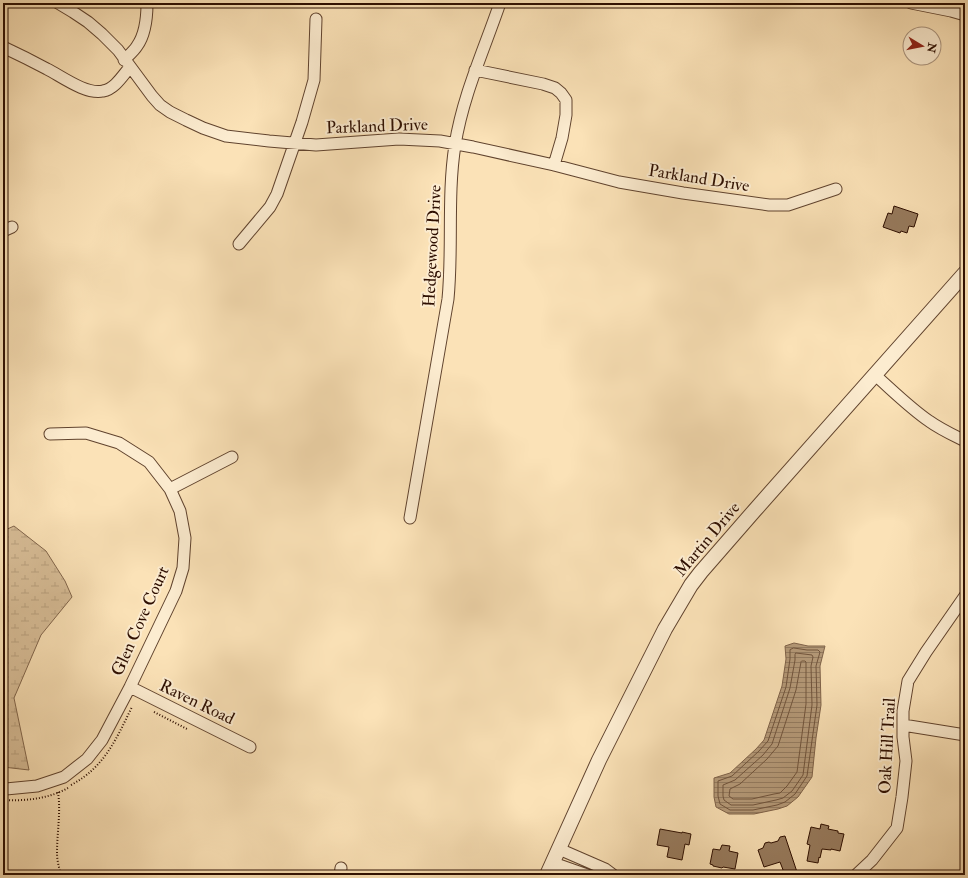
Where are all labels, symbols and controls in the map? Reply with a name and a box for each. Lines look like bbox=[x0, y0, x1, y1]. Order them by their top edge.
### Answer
north arrow bbox=[902, 26, 942, 66]
text: N bbox=[924, 41, 939, 55]
street label: Parkland Drive bbox=[326, 114, 428, 138]
street label: Parkland Drive bbox=[647, 160, 751, 196]
street label: Hedgewood Drive bbox=[418, 184, 446, 308]
street label: Martin Drive bbox=[670, 497, 744, 581]
street label: Glen Cove Court bbox=[106, 563, 174, 679]
street label: Raven Road bbox=[156, 675, 239, 729]
street label: Oak Hill Trail bbox=[874, 697, 900, 795]

